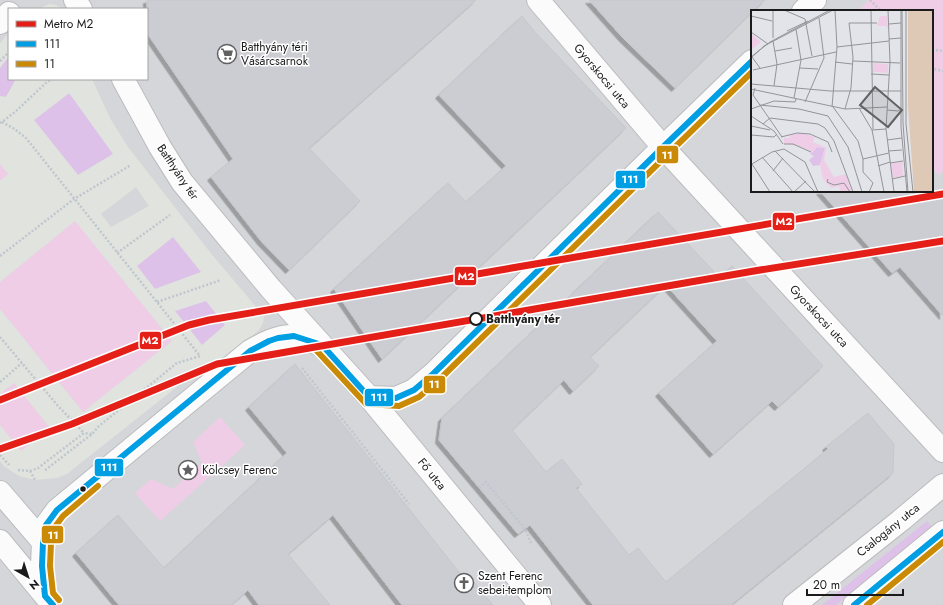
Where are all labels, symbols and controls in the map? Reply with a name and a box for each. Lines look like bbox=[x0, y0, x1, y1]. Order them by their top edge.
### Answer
legend bbox=[8, 8, 148, 80]
inset map bbox=[751, 10, 933, 192]
text: Metro M2 bbox=[44, 15, 94, 33]
text: 111 bbox=[44, 35, 60, 53]
place label: Batthyány téri Vásárcsarnok bbox=[241, 38, 309, 70]
street label: Gyorskocsi utca bbox=[569, 40, 635, 112]
supermarket icon: Batthyány téri Vásárcsarnok bbox=[216, 43, 238, 65]
text: 11 bbox=[44, 55, 55, 73]
street label: Batthyány tér bbox=[153, 140, 204, 204]
line badge: 11 bbox=[656, 145, 679, 164]
text: 11 bbox=[661, 147, 673, 163]
line badge: 111 bbox=[615, 170, 646, 189]
text: 111 bbox=[622, 171, 638, 187]
line badge: M2 bbox=[772, 212, 795, 231]
text: M2 bbox=[775, 213, 793, 229]
line badge: M2 bbox=[454, 266, 477, 286]
text: M2 bbox=[457, 268, 475, 284]
street label: Gyorskocsi utca bbox=[785, 281, 853, 351]
place label: Batthyány tér bbox=[486, 310, 560, 328]
marker: Batthyány tér bbox=[469, 312, 483, 326]
line badge: M2 bbox=[139, 331, 162, 350]
text: M2 bbox=[141, 332, 159, 348]
line badge: 11 bbox=[423, 375, 446, 394]
text: 11 bbox=[428, 376, 440, 392]
line badge: 111 bbox=[364, 388, 394, 407]
text: 111 bbox=[371, 389, 387, 405]
street label: Fő utca bbox=[413, 454, 451, 494]
line badge: 111 bbox=[94, 458, 124, 477]
text: 111 bbox=[101, 459, 117, 475]
place icon: Kölcsey Ferenc bbox=[177, 459, 199, 481]
place label: Kölcsey Ferenc bbox=[202, 461, 277, 479]
unlabelled marker bbox=[78, 484, 88, 494]
street label: Csalogány utca bbox=[853, 499, 924, 561]
line badge: 11 bbox=[41, 525, 64, 544]
text: 11 bbox=[47, 527, 59, 543]
north arrow bbox=[8, 557, 48, 597]
place label: Szent Ferenc sebei-templom bbox=[478, 567, 552, 599]
scale bar bbox=[807, 571, 903, 597]
church icon: Szent Ferenc sebei-templom bbox=[453, 572, 475, 594]
text: N bbox=[26, 576, 43, 594]
text: 20 m bbox=[813, 576, 840, 594]

